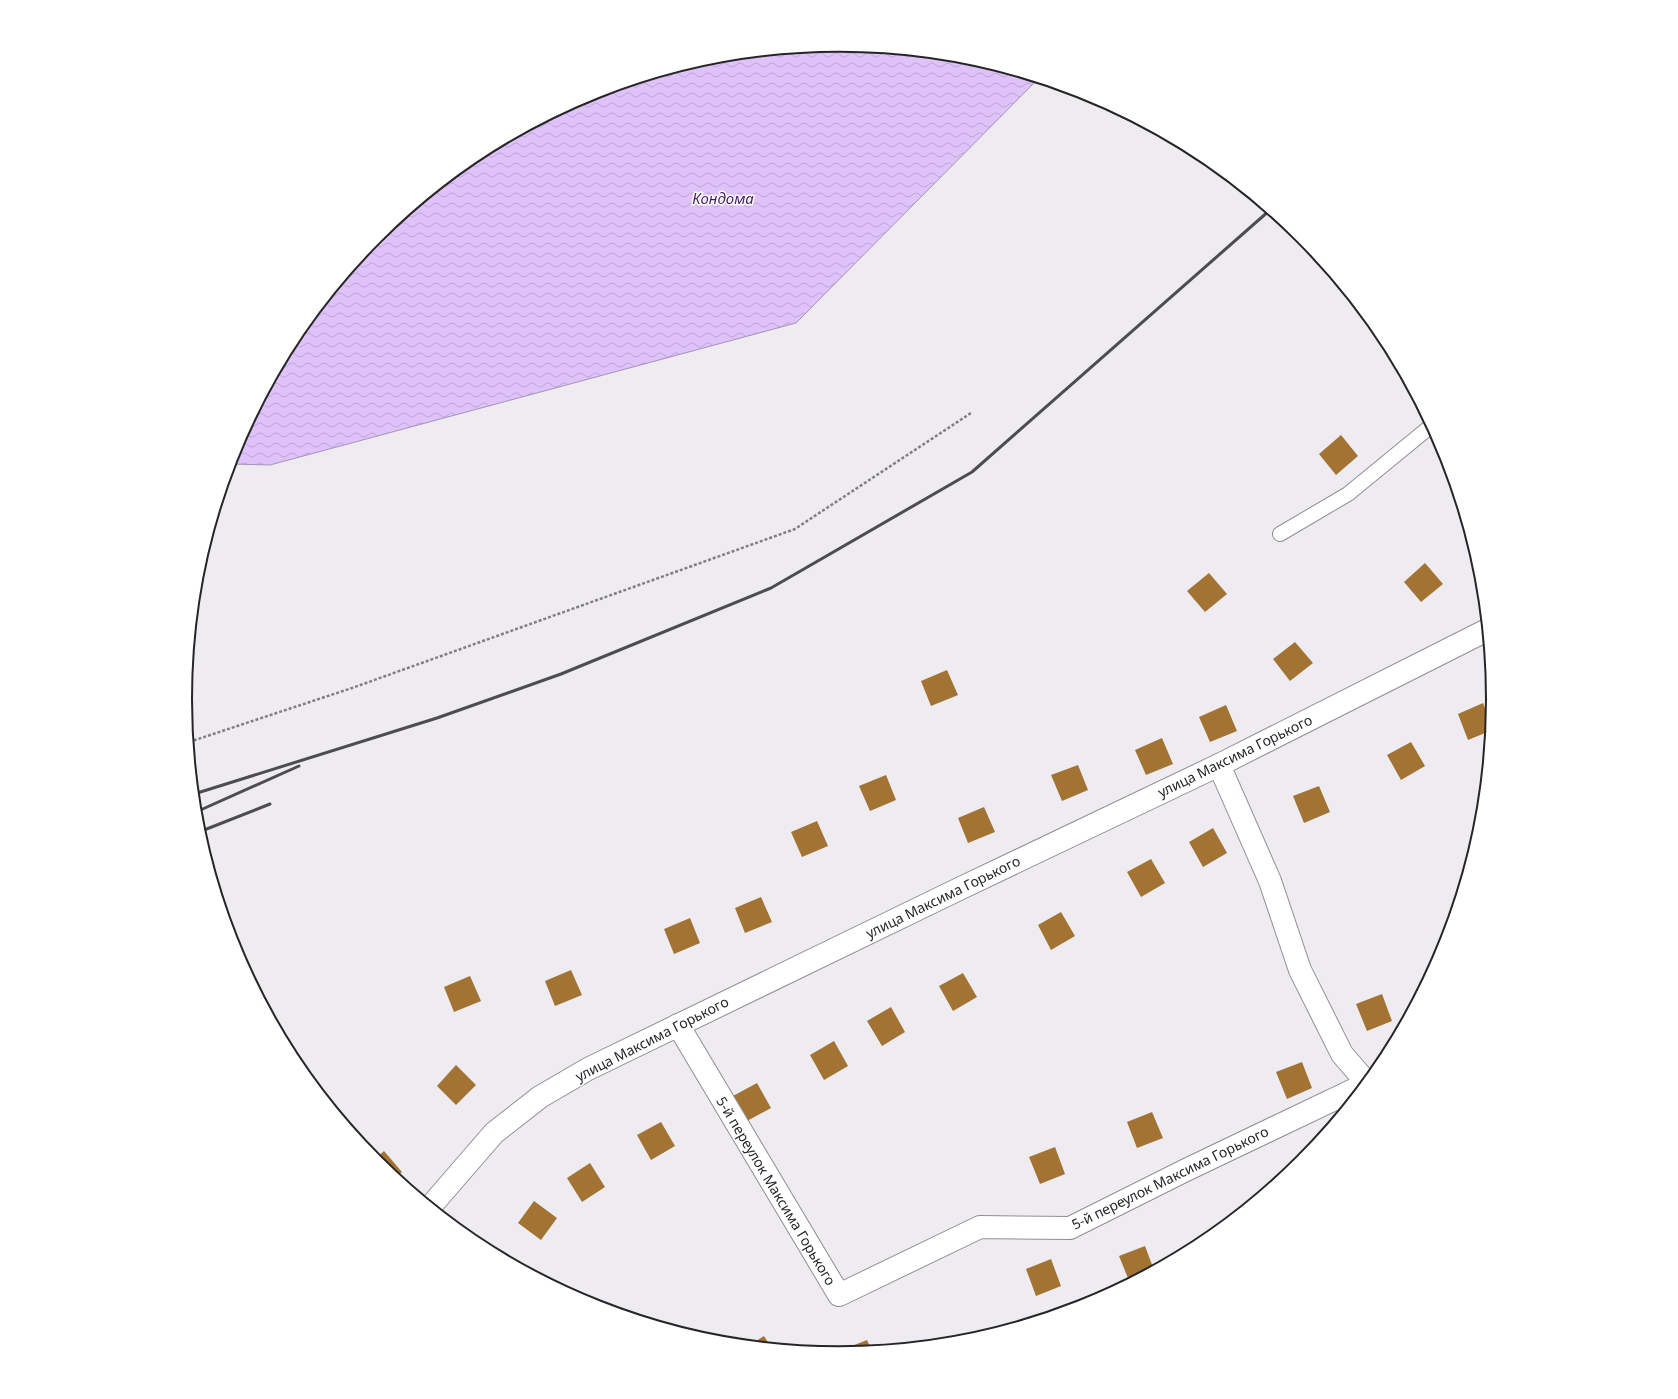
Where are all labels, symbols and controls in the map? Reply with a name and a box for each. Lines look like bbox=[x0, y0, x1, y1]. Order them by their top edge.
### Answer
water label: Кондома bbox=[692, 188, 754, 208]
street label: улица Максима Горького bbox=[1154, 710, 1315, 801]
street label: улица Максима Горького bbox=[862, 851, 1023, 942]
street label: улица Максима Горького bbox=[572, 992, 732, 1086]
street label: 5-й переулок Максима Горького bbox=[712, 1093, 840, 1289]
street label: 5-й переулок Максима Горького bbox=[1068, 1121, 1272, 1234]

